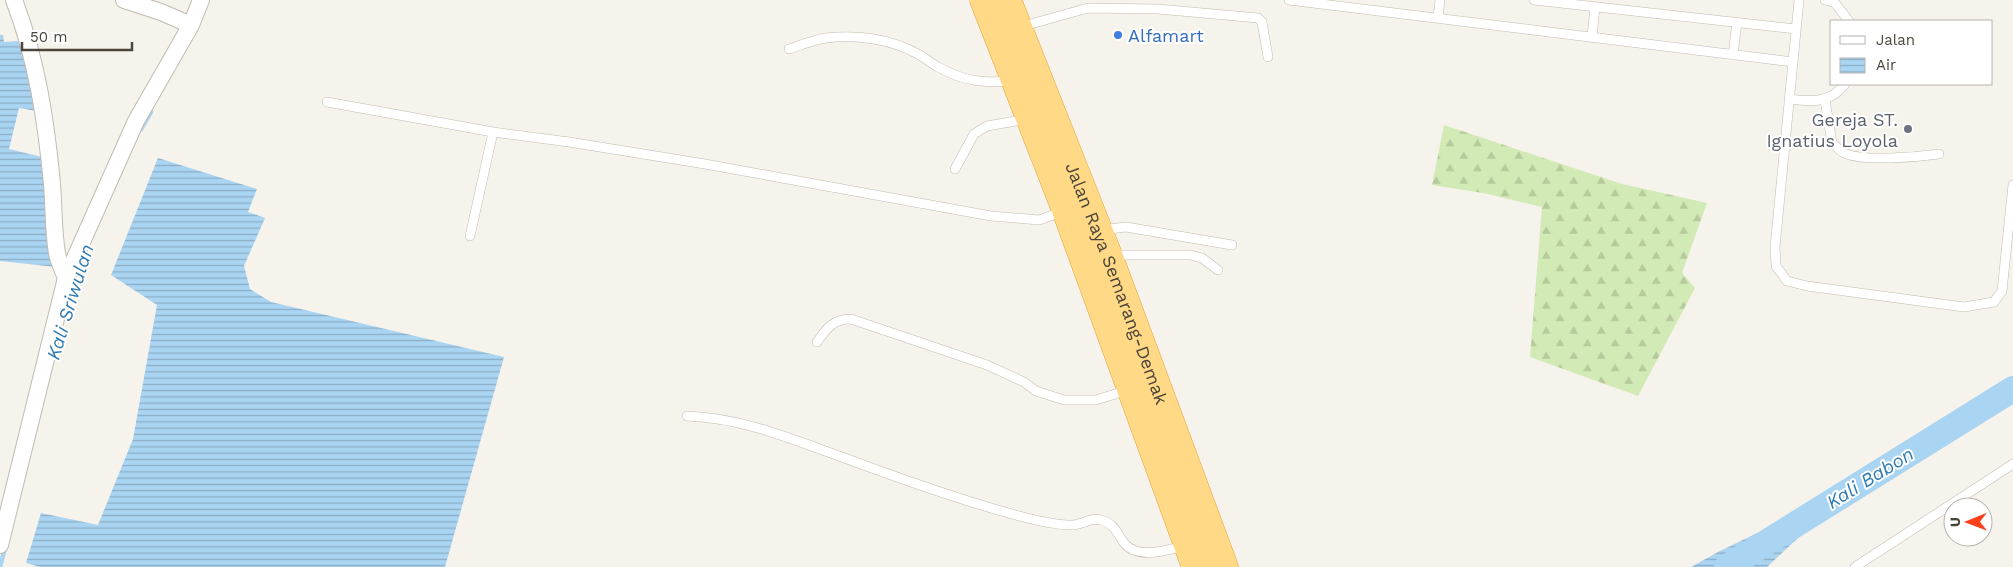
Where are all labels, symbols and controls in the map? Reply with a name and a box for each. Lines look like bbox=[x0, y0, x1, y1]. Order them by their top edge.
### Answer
scale bar bbox=[22, 20, 132, 52]
legend bbox=[1830, 20, 1993, 85]
place label: Alfamart bbox=[1128, 25, 1204, 46]
text: 50 m bbox=[30, 28, 67, 46]
marker: Alfamart bbox=[1112, 29, 1124, 41]
text: Jalan bbox=[1876, 31, 1915, 49]
text: Air bbox=[1876, 56, 1896, 74]
place label: Gereja ST. Ignatius Loyola bbox=[1766, 109, 1898, 151]
marker: Gereja ST. Ignatius Loyola bbox=[1902, 123, 1914, 135]
street label: Jalan Raya Semarang-Demak bbox=[1062, 159, 1173, 407]
water label: Kali Sriwulan bbox=[42, 241, 98, 363]
water label: Kali Babon bbox=[1822, 442, 1918, 514]
north arrow bbox=[1943, 497, 1993, 547]
text: U bbox=[1947, 517, 1963, 527]

